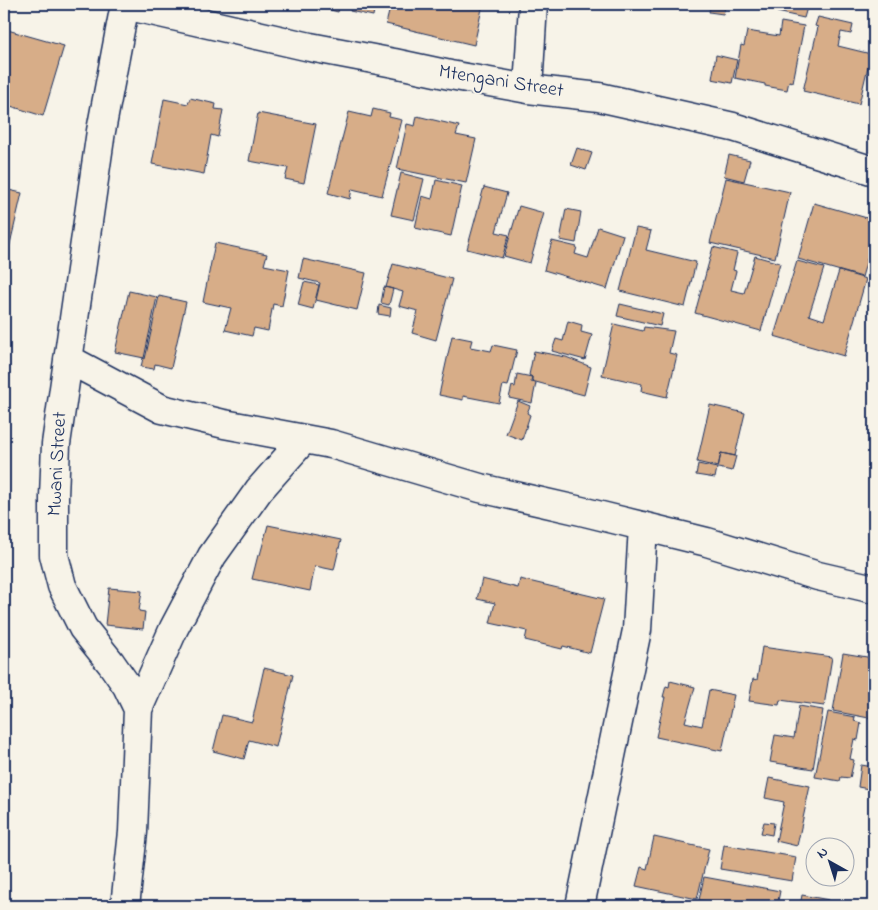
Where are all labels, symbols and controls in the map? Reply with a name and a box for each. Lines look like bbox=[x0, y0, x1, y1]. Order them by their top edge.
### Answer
street label: Mtengani Street bbox=[436, 58, 566, 107]
street label: Mwani Street bbox=[41, 411, 75, 517]
north arrow bbox=[806, 838, 856, 888]
text: N bbox=[812, 842, 833, 864]

